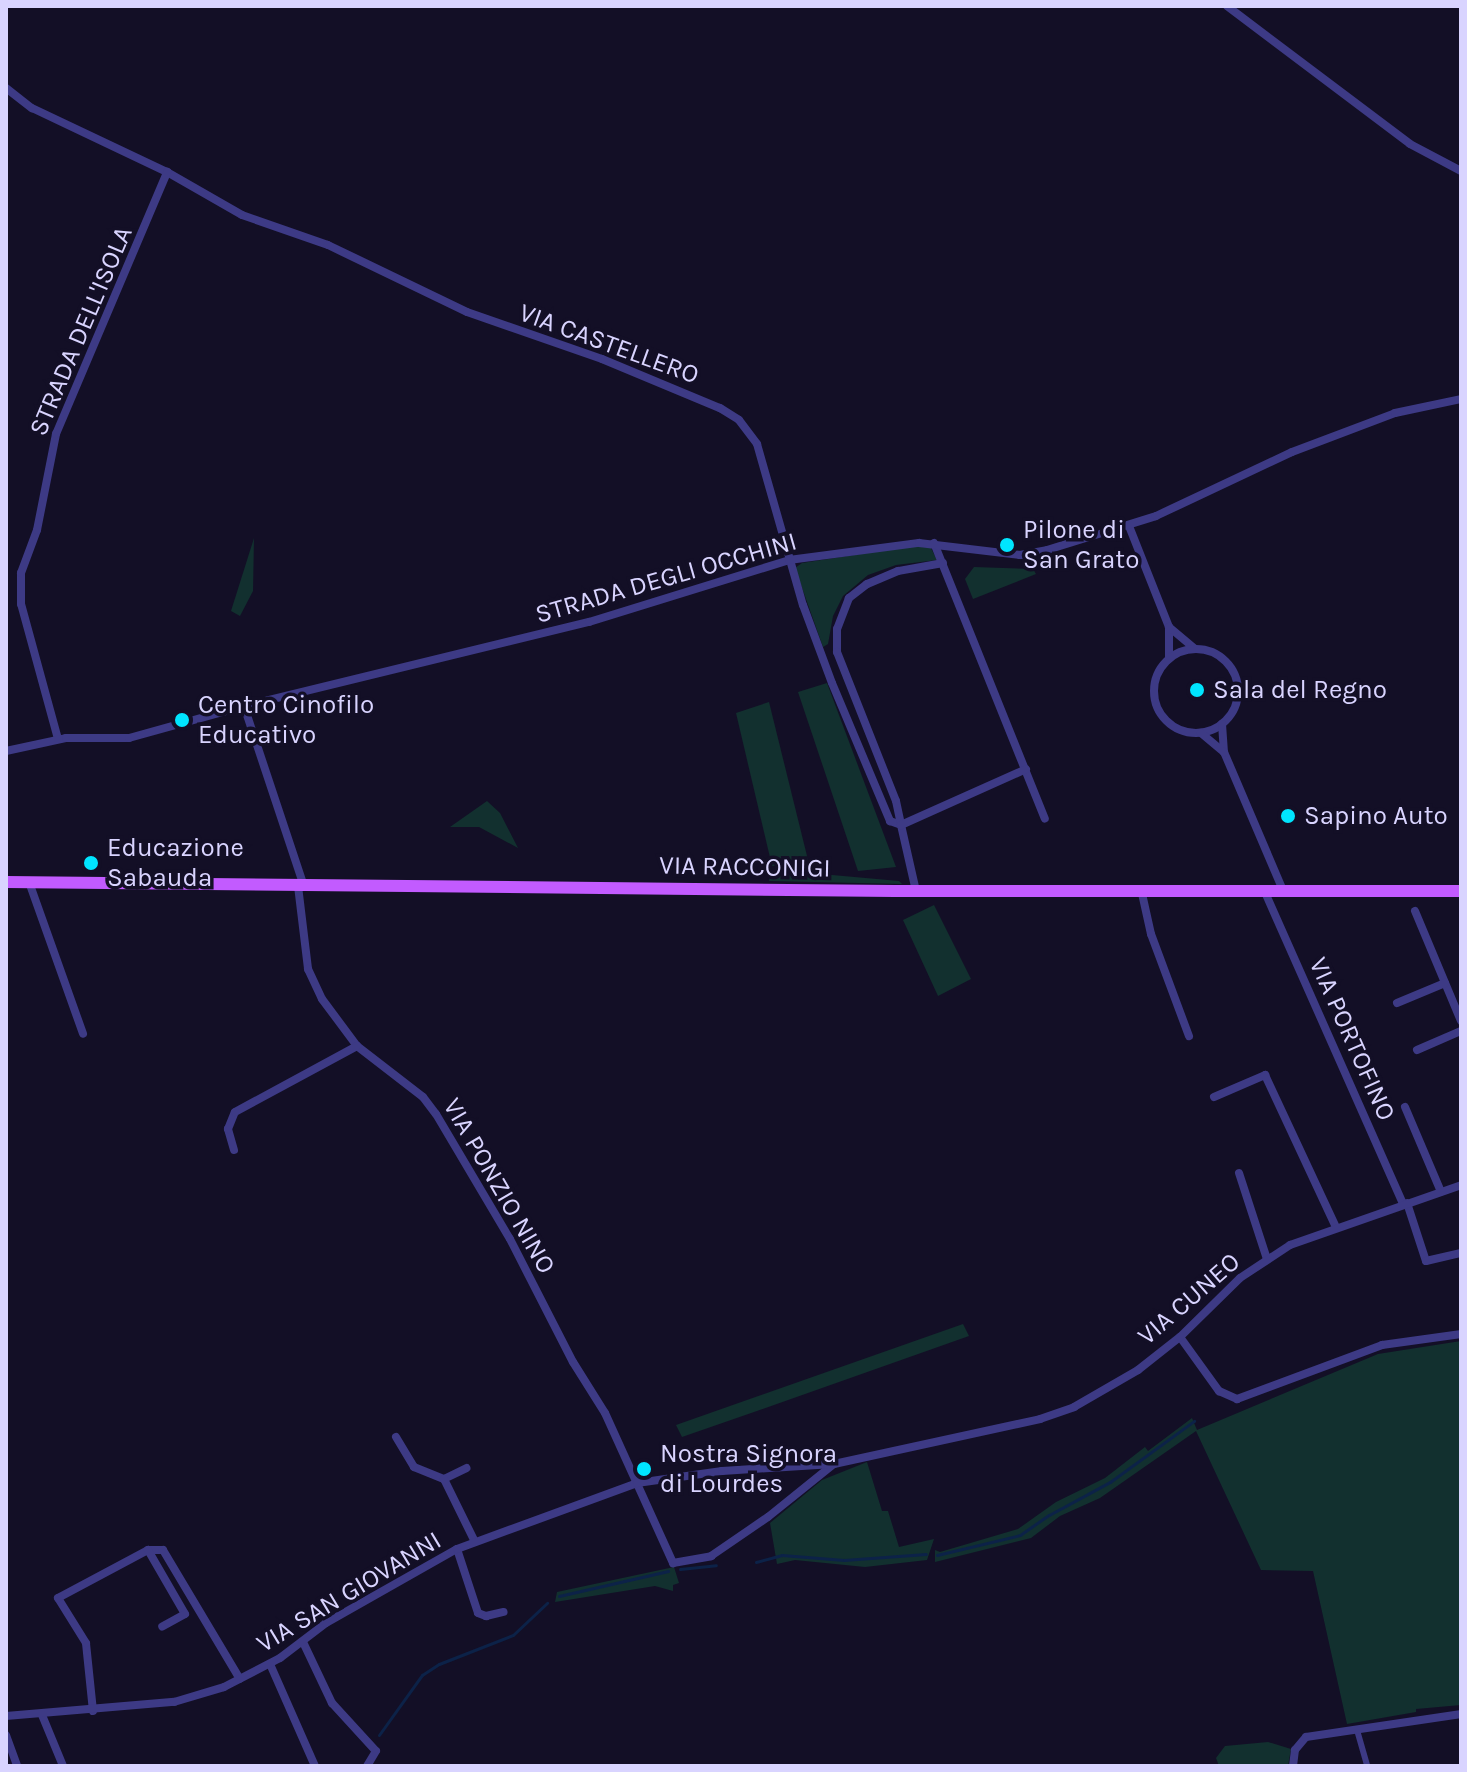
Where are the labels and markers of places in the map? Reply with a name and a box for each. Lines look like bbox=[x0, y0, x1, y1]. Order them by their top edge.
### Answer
place label: Pilone di San Grato bbox=[1023, 514, 1139, 576]
marker: Pilone di San Grato bbox=[998, 536, 1016, 554]
place label: Sala del Regno bbox=[1213, 674, 1387, 706]
marker: Sala del Regno bbox=[1188, 681, 1206, 699]
place label: Centro Cinofilo Educativo bbox=[198, 689, 374, 750]
marker: Centro Cinofilo Educativo bbox=[173, 711, 191, 729]
place label: Sapino Auto bbox=[1304, 800, 1448, 832]
marker: Sapino Auto bbox=[1279, 807, 1297, 825]
place label: Educazione Sabauda bbox=[107, 832, 244, 894]
marker: Educazione Sabauda bbox=[82, 854, 100, 872]
place label: Nostra Signora di Lourdes bbox=[660, 1438, 837, 1500]
marker: Nostra Signora di Lourdes bbox=[635, 1460, 653, 1478]

